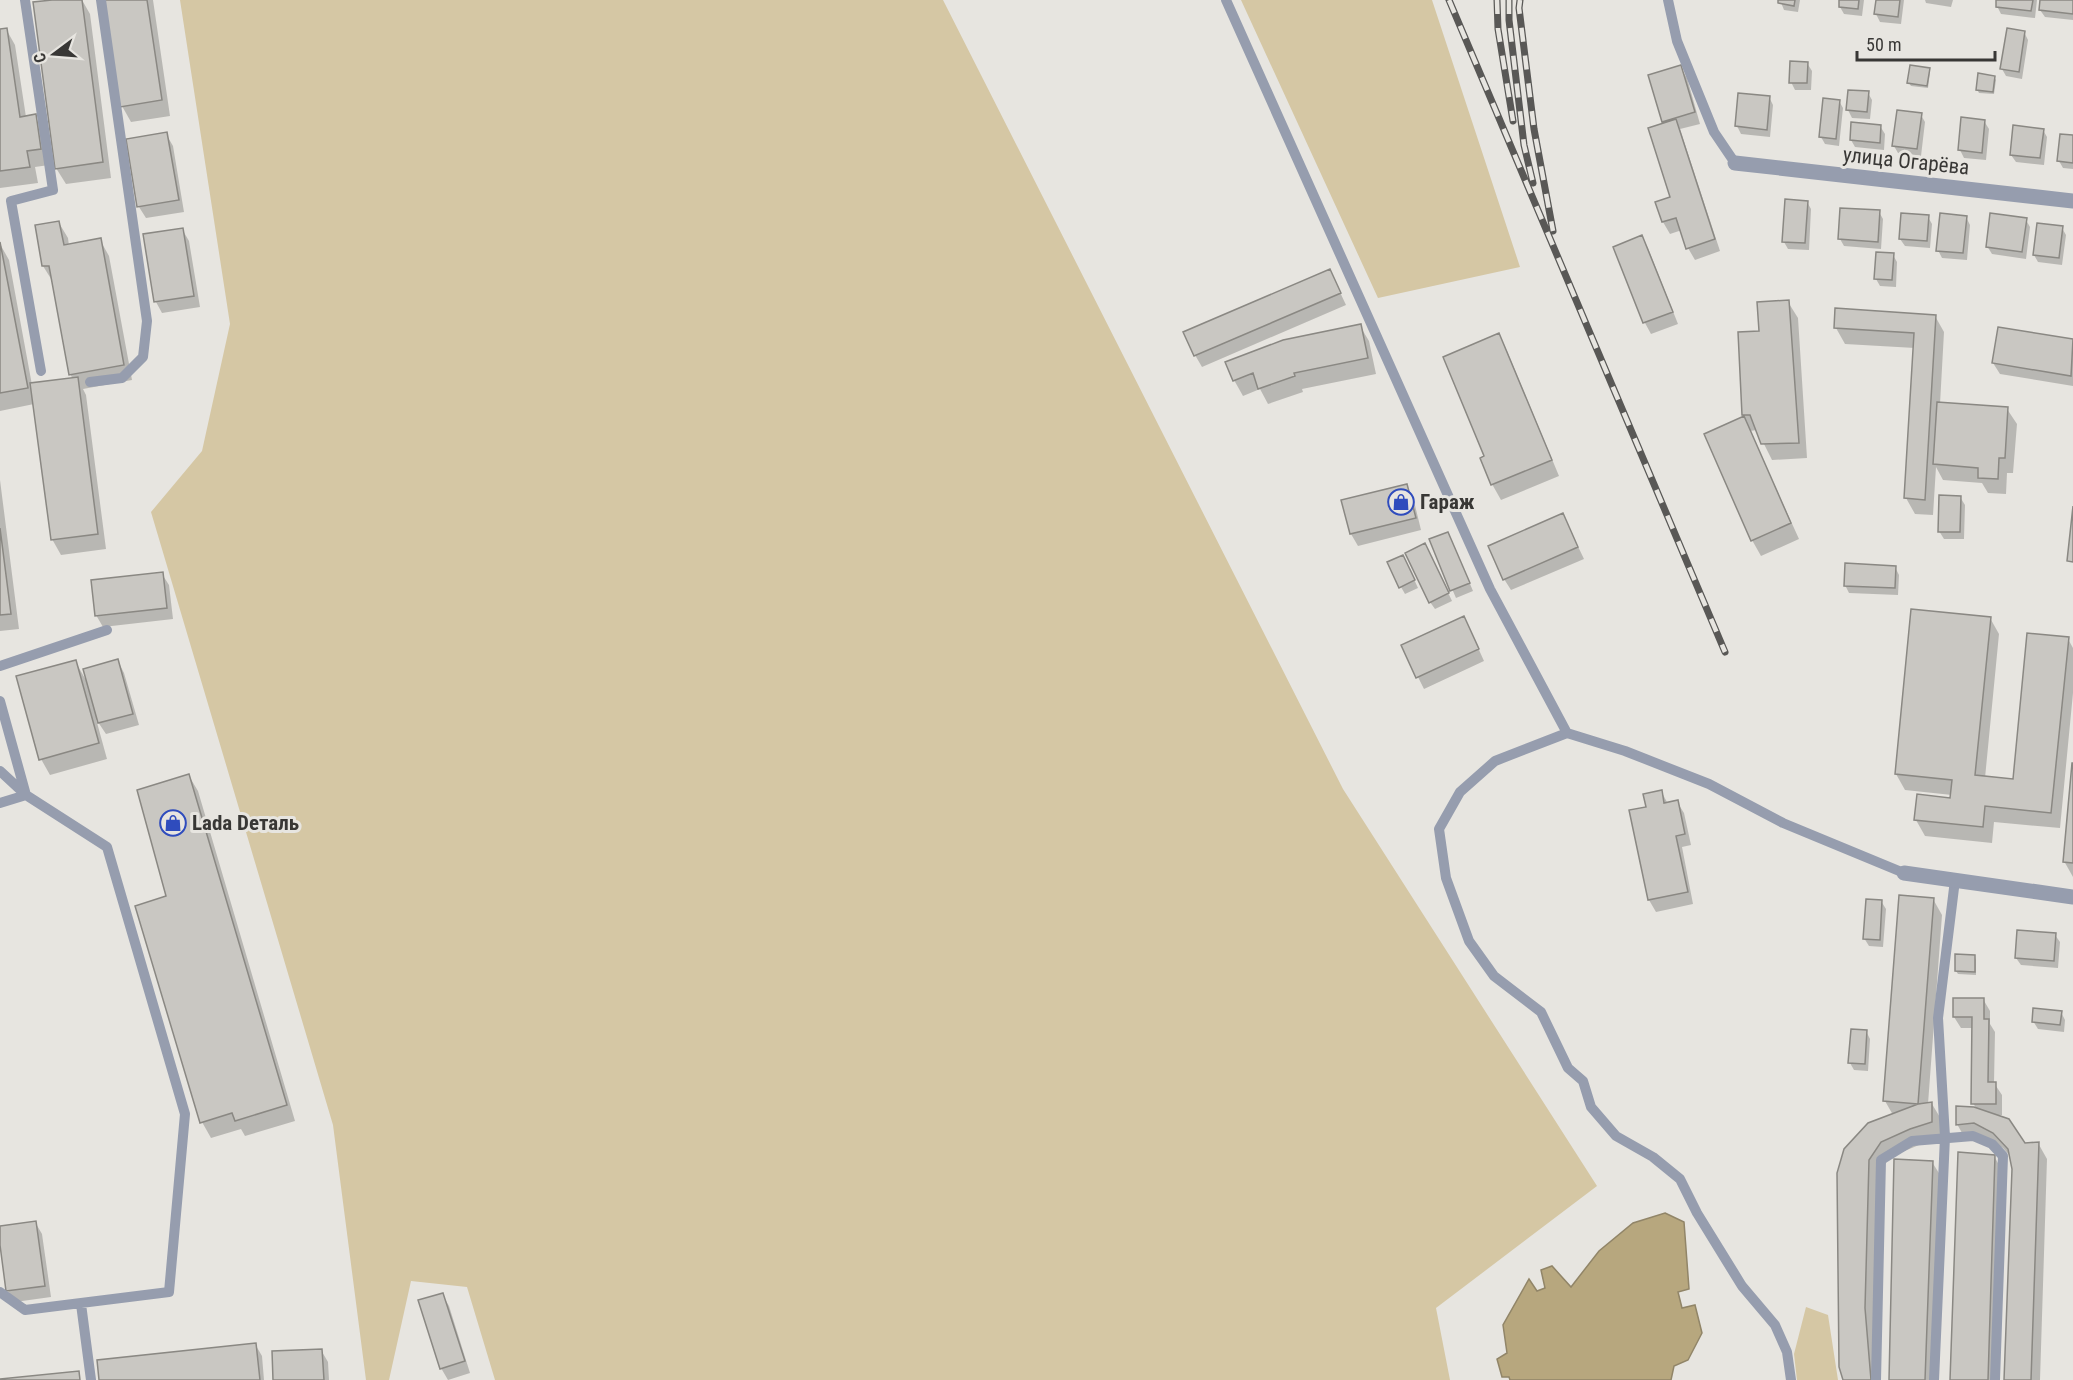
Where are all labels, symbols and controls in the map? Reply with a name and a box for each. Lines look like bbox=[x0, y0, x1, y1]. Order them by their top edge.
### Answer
north arrow bbox=[24, 24, 84, 84]
scale bar bbox=[1857, 24, 1995, 62]
text: 50 m bbox=[1866, 34, 1901, 55]
text: С bbox=[30, 51, 50, 65]
street label: улица Огарёва bbox=[1842, 142, 1970, 180]
shop icon: Гараж bbox=[1386, 487, 1416, 517]
place label: Гараж bbox=[1420, 490, 1475, 514]
shop icon: Lada Dеталь bbox=[158, 808, 188, 838]
place label: Lada Dеталь bbox=[192, 811, 299, 835]

